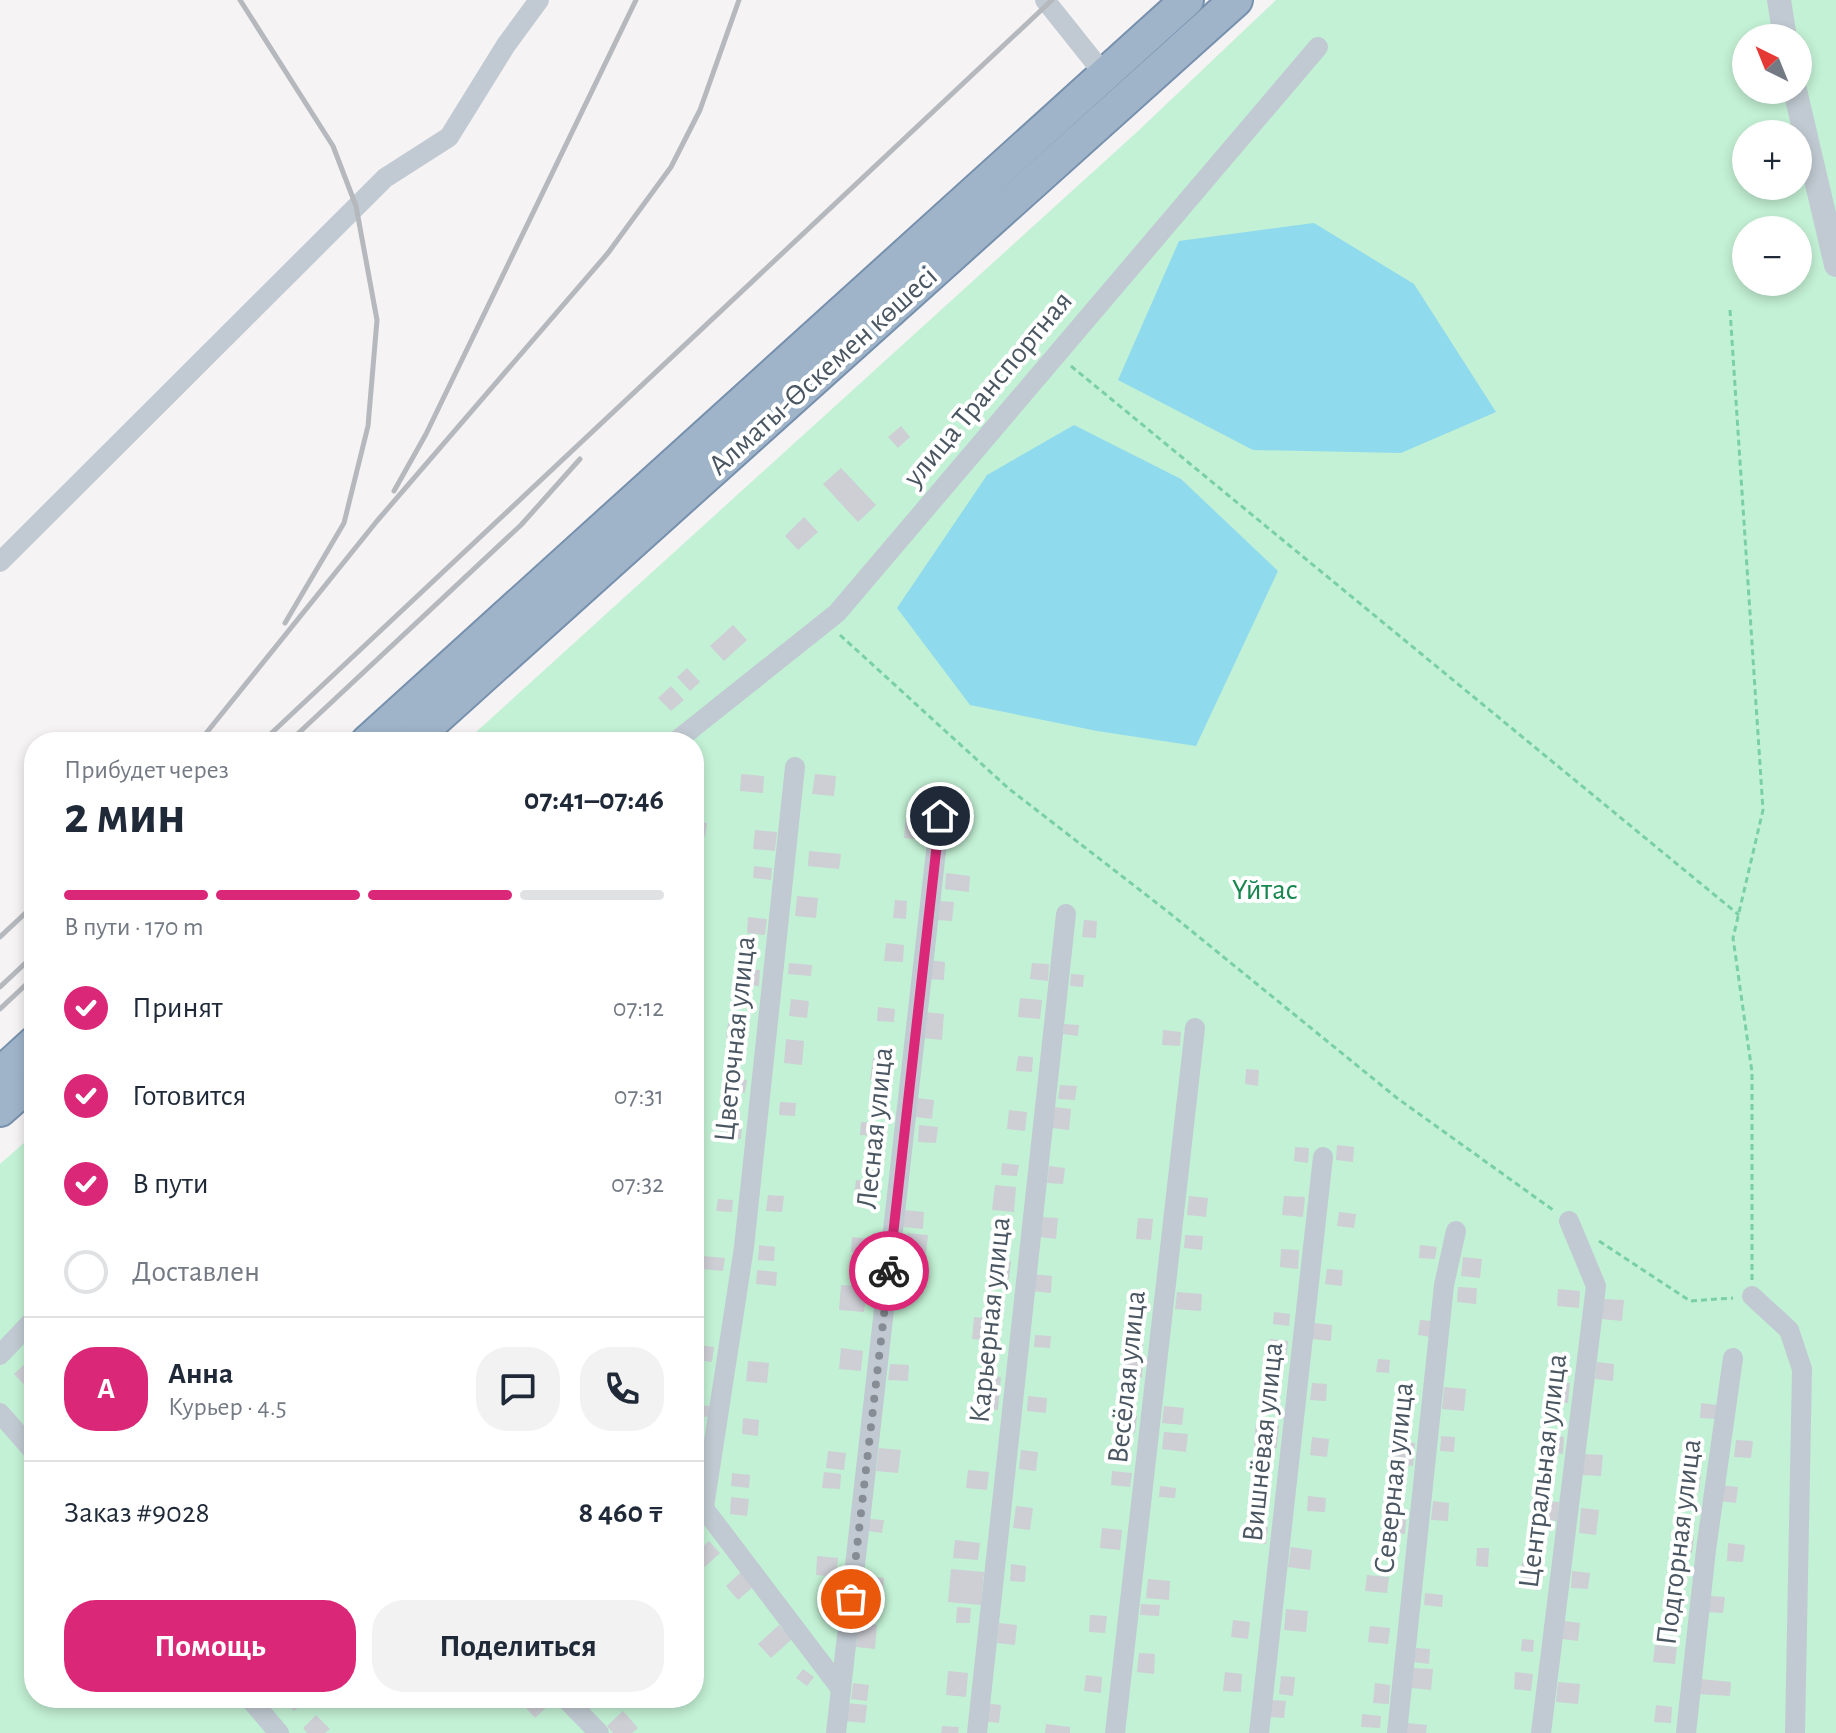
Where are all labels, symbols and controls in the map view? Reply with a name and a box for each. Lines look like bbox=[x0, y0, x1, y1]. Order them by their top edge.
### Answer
north arrow bbox=[1732, 24, 1812, 104]
map controls bbox=[1732, 24, 1812, 296]
button: + bbox=[1732, 120, 1812, 200]
button: − bbox=[1732, 216, 1812, 296]
street label: Алматы-Өскемен көшесі bbox=[703, 261, 943, 481]
street label: улица Транспортная bbox=[897, 286, 1078, 493]
text: Прибудет через bbox=[64, 757, 229, 783]
pin bbox=[906, 782, 974, 850]
text: 07:41–07:46 bbox=[524, 785, 664, 815]
text: 2 мин bbox=[64, 790, 186, 842]
icon: home bbox=[918, 794, 962, 838]
park label: Үйтас bbox=[1232, 875, 1298, 905]
text: В пути · 170 m bbox=[64, 914, 204, 940]
street label: Цветочная улица bbox=[709, 935, 761, 1143]
icon: check bbox=[64, 986, 108, 1030]
text: Принят bbox=[132, 993, 223, 1023]
text: 07:12 bbox=[613, 995, 664, 1021]
street label: Лесная улица bbox=[852, 1046, 898, 1210]
icon: check bbox=[64, 1074, 108, 1118]
text: Готовится bbox=[132, 1081, 246, 1111]
text: 07:31 bbox=[614, 1083, 664, 1109]
icon: check bbox=[64, 1162, 108, 1206]
text: В пути bbox=[132, 1169, 209, 1199]
text: 07:32 bbox=[611, 1171, 664, 1197]
street label: Карьерная улица bbox=[964, 1215, 1016, 1425]
courier bbox=[849, 1231, 929, 1311]
icon: bike bbox=[867, 1249, 911, 1293]
text: Доставлен bbox=[132, 1257, 260, 1287]
street label: Весёлая улица bbox=[1103, 1289, 1151, 1465]
street label: Вишнёвая улица bbox=[1238, 1341, 1288, 1543]
button: chat bbox=[476, 1347, 560, 1431]
button: phone bbox=[580, 1347, 664, 1431]
street label: Центральная улица bbox=[1514, 1352, 1572, 1590]
text: Анна bbox=[168, 1359, 233, 1389]
text: А bbox=[97, 1374, 115, 1404]
street label: Северная улица bbox=[1369, 1381, 1419, 1575]
text: Курьер · 4.5 bbox=[168, 1394, 287, 1420]
street label: Подгорная улица bbox=[1651, 1437, 1707, 1647]
text: Заказ #9028 bbox=[64, 1498, 210, 1528]
text: 8 460 ₸ bbox=[579, 1498, 664, 1528]
pin bbox=[817, 1565, 885, 1633]
icon: bag bbox=[829, 1577, 873, 1621]
button: Помощь bbox=[64, 1600, 356, 1692]
button: Поделиться bbox=[372, 1600, 664, 1692]

